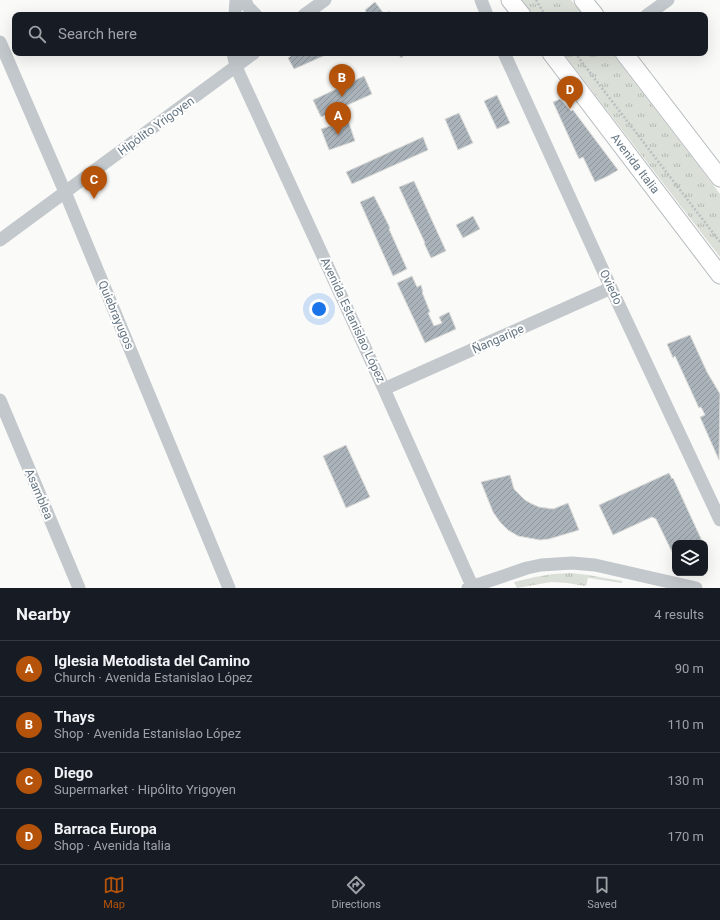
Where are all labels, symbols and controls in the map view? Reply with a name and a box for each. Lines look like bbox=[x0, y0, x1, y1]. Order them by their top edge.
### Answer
search box bbox=[12, 12, 708, 56]
icon: search bbox=[26, 23, 48, 45]
text: Search here bbox=[58, 25, 137, 43]
pin: B bbox=[329, 64, 355, 97]
pin: D bbox=[557, 76, 583, 109]
street label: Hipólito Yrigoyen bbox=[115, 94, 197, 158]
pin: A bbox=[325, 102, 351, 135]
street label: Avenida Italia bbox=[608, 131, 662, 196]
pin: C bbox=[81, 166, 107, 199]
street label: Avenida Estanislao López bbox=[318, 255, 388, 385]
street label: Oviedo bbox=[597, 267, 625, 307]
street label: Quiebrayugos bbox=[95, 279, 137, 351]
your location bbox=[309, 299, 329, 319]
street label: Ñangaripe bbox=[469, 320, 526, 357]
street label: Asamblea bbox=[22, 467, 56, 521]
map controls bbox=[672, 540, 708, 576]
button: layers bbox=[672, 540, 708, 576]
text: Nearby bbox=[16, 604, 71, 624]
text: 4 results bbox=[654, 607, 704, 622]
text: Iglesia Metodista del Camino bbox=[54, 652, 250, 670]
text: A bbox=[25, 661, 33, 676]
text: 90 m bbox=[675, 661, 704, 676]
text: Church · Avenida Estanislao López bbox=[54, 670, 253, 685]
text: Thays bbox=[54, 708, 95, 726]
text: B bbox=[25, 717, 33, 732]
text: 110 m bbox=[667, 717, 704, 732]
text: Shop · Avenida Estanislao López bbox=[54, 726, 241, 741]
text: Diego bbox=[54, 764, 93, 782]
text: C bbox=[25, 773, 33, 788]
text: 130 m bbox=[667, 773, 704, 788]
text: Supermarket · Hipólito Yrigoyen bbox=[54, 782, 236, 797]
text: Barraca Europa bbox=[54, 820, 157, 838]
text: D bbox=[25, 829, 33, 844]
text: 170 m bbox=[667, 829, 704, 844]
text: Shop · Avenida Italia bbox=[54, 838, 171, 853]
tab: Map bbox=[103, 874, 125, 911]
tab: Directions bbox=[331, 874, 381, 911]
tab: Saved bbox=[587, 874, 617, 911]

